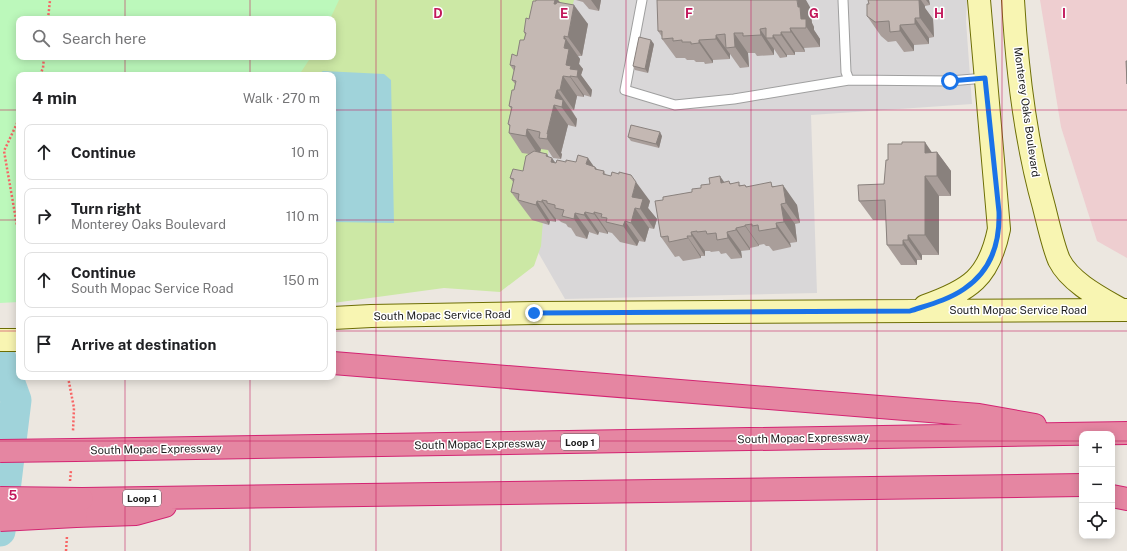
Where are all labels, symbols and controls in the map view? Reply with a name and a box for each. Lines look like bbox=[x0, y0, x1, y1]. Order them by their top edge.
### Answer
text: D bbox=[433, 6, 443, 21]
text: E bbox=[560, 6, 568, 21]
text: F bbox=[685, 6, 693, 21]
text: G bbox=[809, 6, 819, 21]
text: H bbox=[934, 6, 944, 21]
text: I bbox=[1062, 6, 1066, 21]
search box bbox=[16, 16, 336, 60]
icon: search bbox=[30, 27, 52, 49]
text: Search here bbox=[62, 30, 146, 47]
street label: Monterey Oaks Boulevard bbox=[1012, 46, 1042, 178]
route start bbox=[941, 72, 959, 90]
text: 4 min bbox=[32, 88, 77, 108]
text: Walk · 270 m bbox=[243, 91, 320, 106]
icon: ahead bbox=[33, 141, 55, 163]
text: Continue bbox=[71, 144, 136, 161]
text: 10 m bbox=[291, 145, 319, 160]
text: Turn right bbox=[71, 200, 141, 217]
icon: right bbox=[33, 205, 55, 227]
text: 110 m bbox=[286, 209, 319, 224]
text: Monterey Oaks Boulevard bbox=[71, 217, 226, 232]
text: Continue bbox=[71, 264, 136, 281]
icon: ahead bbox=[33, 269, 55, 291]
text: 150 m bbox=[283, 273, 319, 288]
text: South Mopac Service Road bbox=[71, 281, 233, 296]
route end bbox=[525, 304, 543, 322]
street label: South Mopac Service Road bbox=[949, 304, 1087, 316]
street label: South Mopac Service Road bbox=[373, 308, 511, 322]
icon: arrive bbox=[33, 333, 55, 355]
text: Arrive at destination bbox=[71, 336, 216, 353]
street label: South Mopac Expressway bbox=[737, 431, 869, 445]
map controls bbox=[1079, 431, 1115, 539]
button: + bbox=[1079, 431, 1115, 467]
road number: Loop 1 bbox=[561, 434, 599, 450]
street label: South Mopac Expressway bbox=[414, 437, 546, 451]
street label: South Mopac Expressway bbox=[90, 442, 222, 456]
button: − bbox=[1079, 467, 1115, 503]
text: 5 bbox=[9, 488, 18, 503]
road number: Loop 1 bbox=[123, 490, 161, 506]
button: locate bbox=[1079, 503, 1115, 539]

